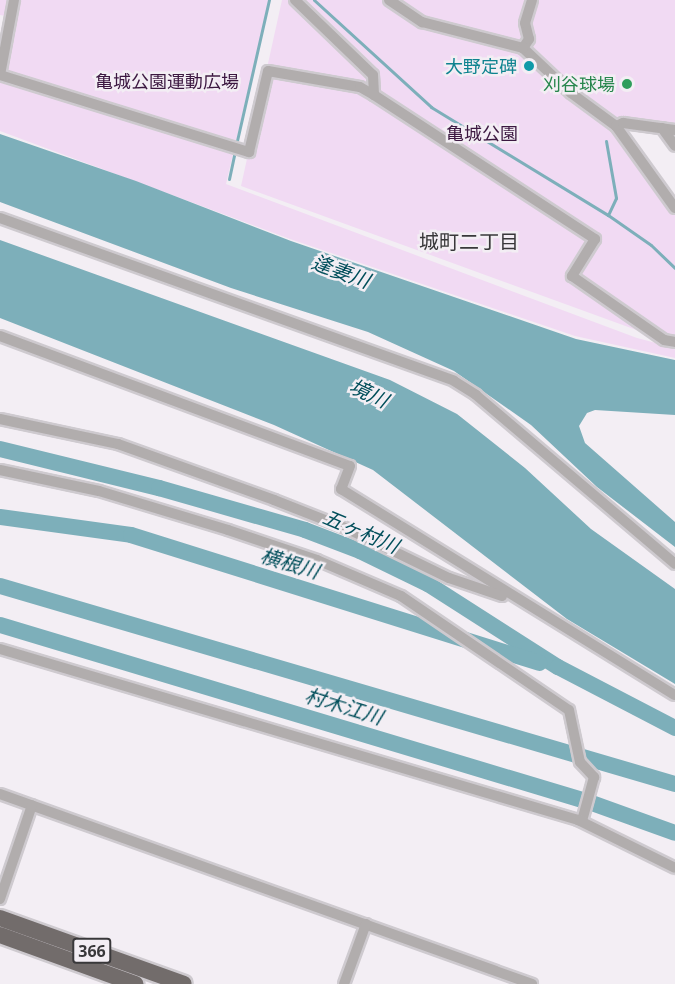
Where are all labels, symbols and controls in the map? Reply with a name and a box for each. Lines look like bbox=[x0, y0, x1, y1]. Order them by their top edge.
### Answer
place label: 大野定碑 bbox=[445, 55, 517, 77]
marker: 大野定碑 bbox=[522, 59, 536, 73]
park label: 亀城公園運動広場 bbox=[95, 70, 239, 92]
place label: 刈谷球場 bbox=[543, 73, 615, 95]
marker: 刈谷球場 bbox=[620, 77, 634, 91]
park label: 亀城公園 bbox=[446, 122, 518, 144]
district label: 城町二丁目 bbox=[419, 229, 519, 253]
water label: 逢妻川 bbox=[309, 249, 373, 293]
water label: 境川 bbox=[346, 374, 392, 412]
water label: 五ヶ村川 bbox=[319, 504, 403, 558]
water label: 横根川 bbox=[258, 543, 322, 583]
water label: 村木江川 bbox=[302, 683, 386, 729]
road number: 366 bbox=[71, 938, 113, 964]

